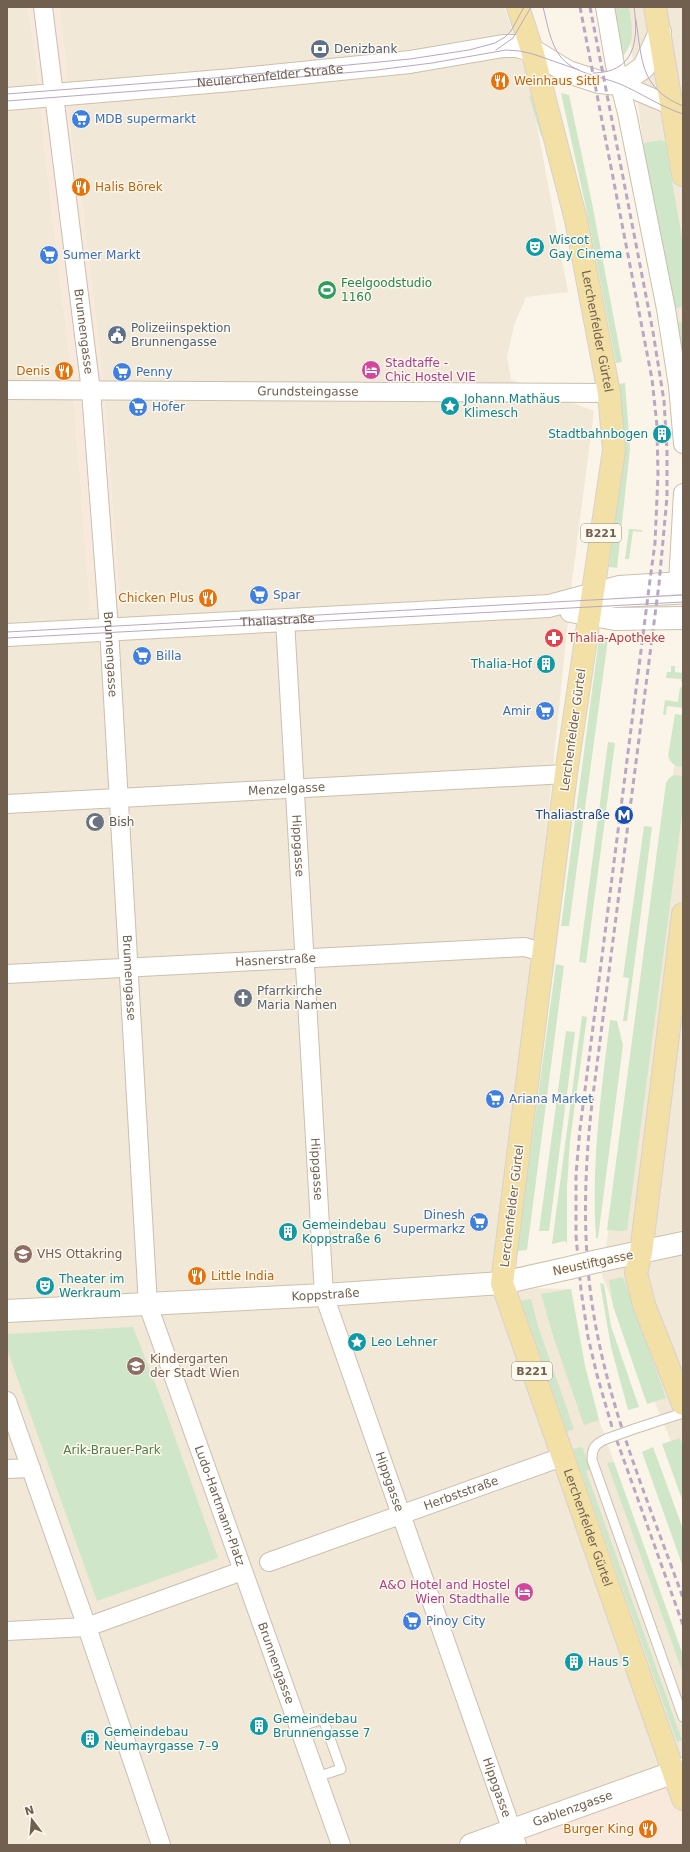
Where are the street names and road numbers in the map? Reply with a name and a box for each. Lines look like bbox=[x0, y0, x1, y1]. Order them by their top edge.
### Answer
street label: Neulerchenfelder Straße bbox=[196, 62, 344, 90]
street label: Lerchenfelder Gürtel bbox=[579, 269, 616, 393]
street label: Brunnengasse bbox=[71, 288, 96, 375]
street label: Grundsteingasse bbox=[257, 384, 359, 399]
road number: B221 bbox=[581, 524, 621, 542]
street label: Brunnengasse bbox=[101, 611, 120, 698]
street label: Thaliastraße bbox=[239, 612, 315, 630]
street label: Lerchenfelder Gürtel bbox=[557, 668, 589, 792]
street label: Menzelgasse bbox=[248, 780, 326, 798]
street label: Hippgasse bbox=[289, 814, 307, 877]
street label: Brunnengasse bbox=[120, 934, 139, 1021]
street label: Hasnerstraße bbox=[235, 951, 316, 969]
street label: Hippgasse bbox=[308, 1137, 326, 1201]
street label: Lerchenfelder Gürtel bbox=[498, 1144, 526, 1268]
street label: Neustiftgasse bbox=[552, 1248, 634, 1278]
street label: Koppstraße bbox=[291, 1286, 360, 1304]
road number: B221 bbox=[512, 1362, 552, 1380]
street label: Ludo-Hartmann-Platz bbox=[192, 1443, 248, 1568]
street label: Hippgasse bbox=[373, 1450, 406, 1514]
street label: Lerchenfelder Gürtel bbox=[561, 1467, 615, 1588]
street label: Herbststraße bbox=[422, 1473, 500, 1513]
street label: Brunnengasse bbox=[255, 1620, 297, 1706]
street label: Hippgasse bbox=[480, 1756, 514, 1819]
street label: Gablenzgasse bbox=[531, 1788, 614, 1829]

